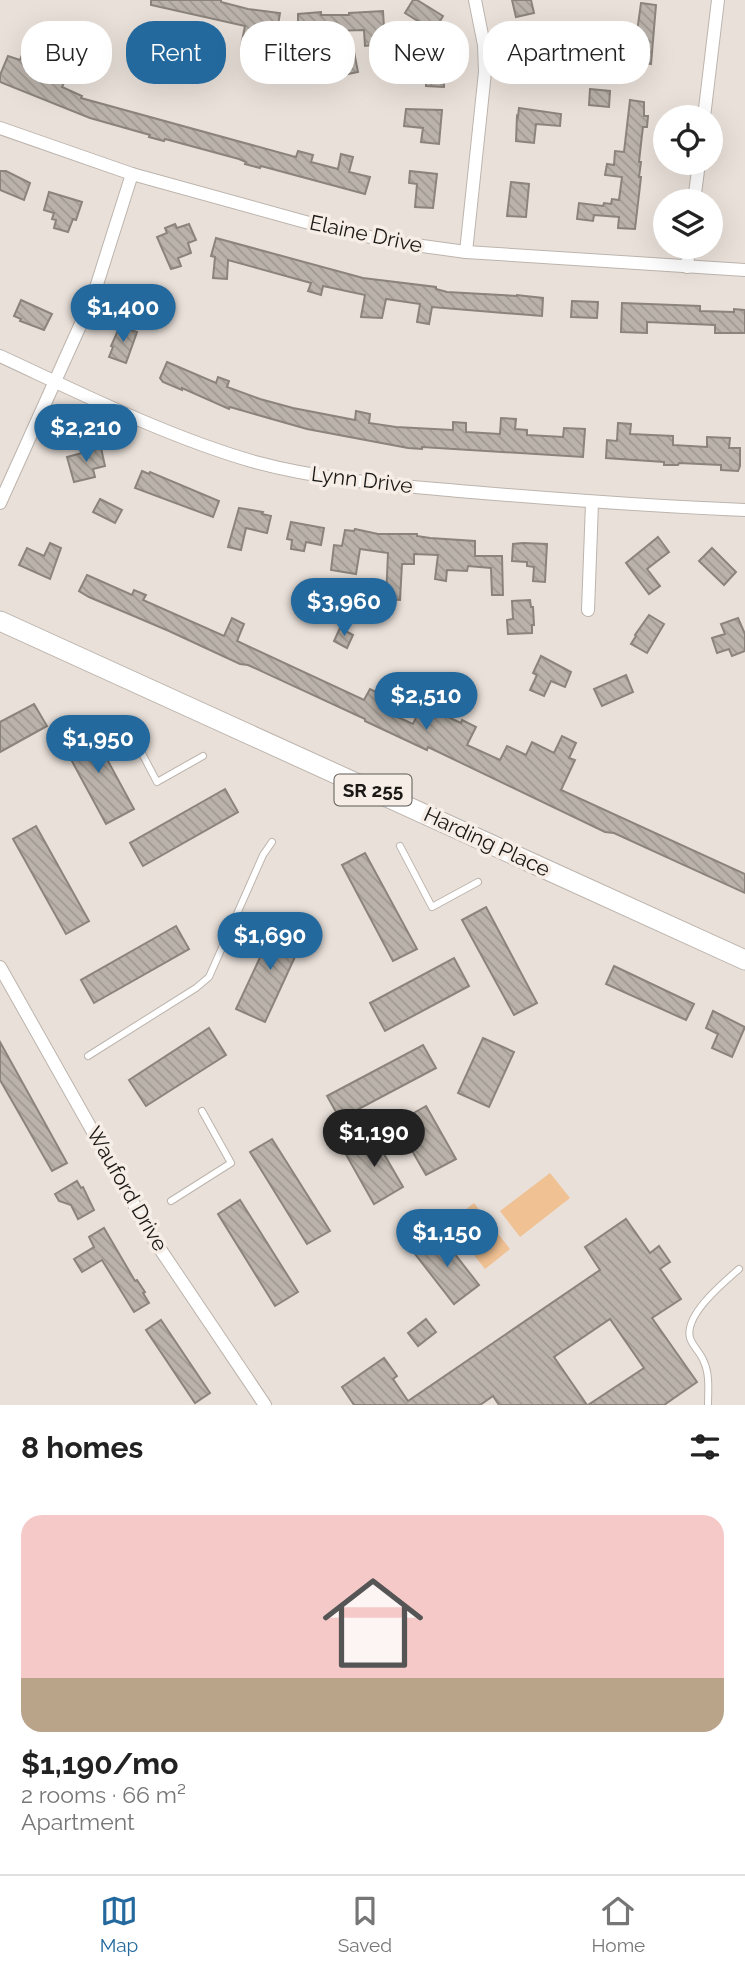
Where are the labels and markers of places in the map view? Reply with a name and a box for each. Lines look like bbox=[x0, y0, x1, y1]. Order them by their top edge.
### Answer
pin: $1,400 bbox=[66, 284, 180, 344]
pin: $2,210 bbox=[29, 405, 143, 464]
pin: $3,960 bbox=[287, 578, 401, 638]
pin: $2,510 bbox=[369, 672, 483, 732]
pin: $1,950 bbox=[41, 716, 155, 775]
pin: $1,690 bbox=[213, 912, 327, 972]
pin: $1,190 bbox=[317, 1110, 431, 1169]
pin: $1,150 bbox=[390, 1210, 504, 1269]

